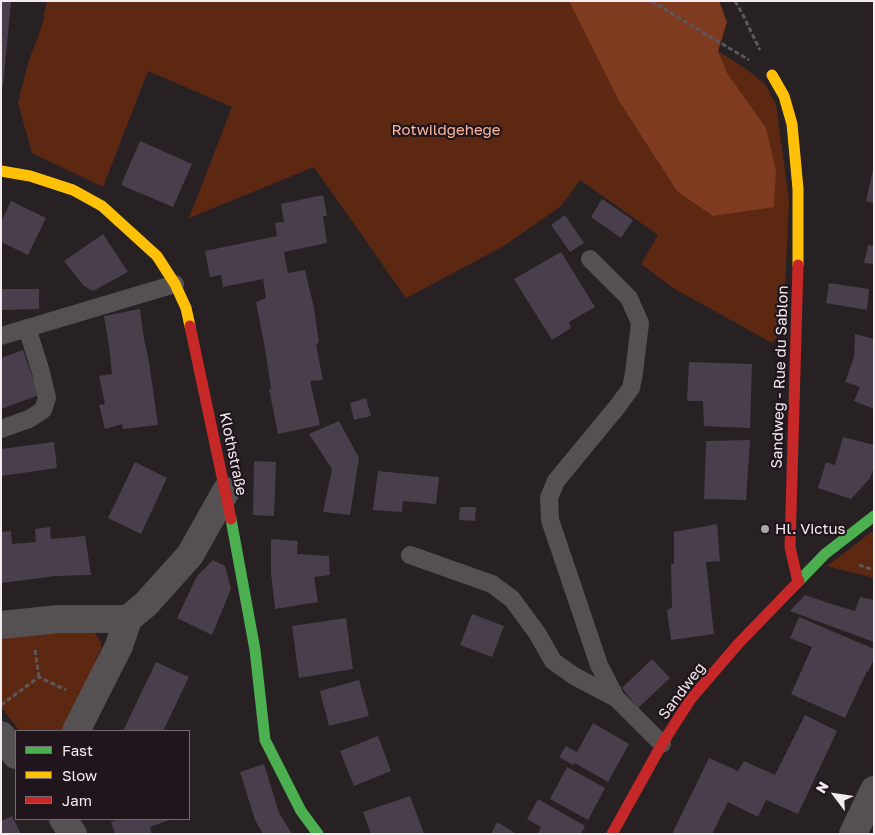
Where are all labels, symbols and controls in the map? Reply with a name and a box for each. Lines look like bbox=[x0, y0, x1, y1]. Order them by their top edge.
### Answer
park label: Rotwildgehege bbox=[391, 121, 501, 139]
street label: Sandweg - Rue du Sablon bbox=[768, 285, 792, 469]
street label: Klothstraße bbox=[215, 411, 251, 497]
place label: Hl. Victus bbox=[775, 520, 845, 538]
marker: Hl. Victus bbox=[759, 523, 771, 535]
street label: Sandweg bbox=[655, 659, 709, 723]
legend bbox=[15, 730, 190, 820]
text: Fast bbox=[62, 741, 93, 759]
text: Slow bbox=[62, 766, 97, 784]
north arrow bbox=[810, 770, 860, 820]
text: N bbox=[812, 778, 832, 796]
text: Jam bbox=[62, 791, 92, 809]

